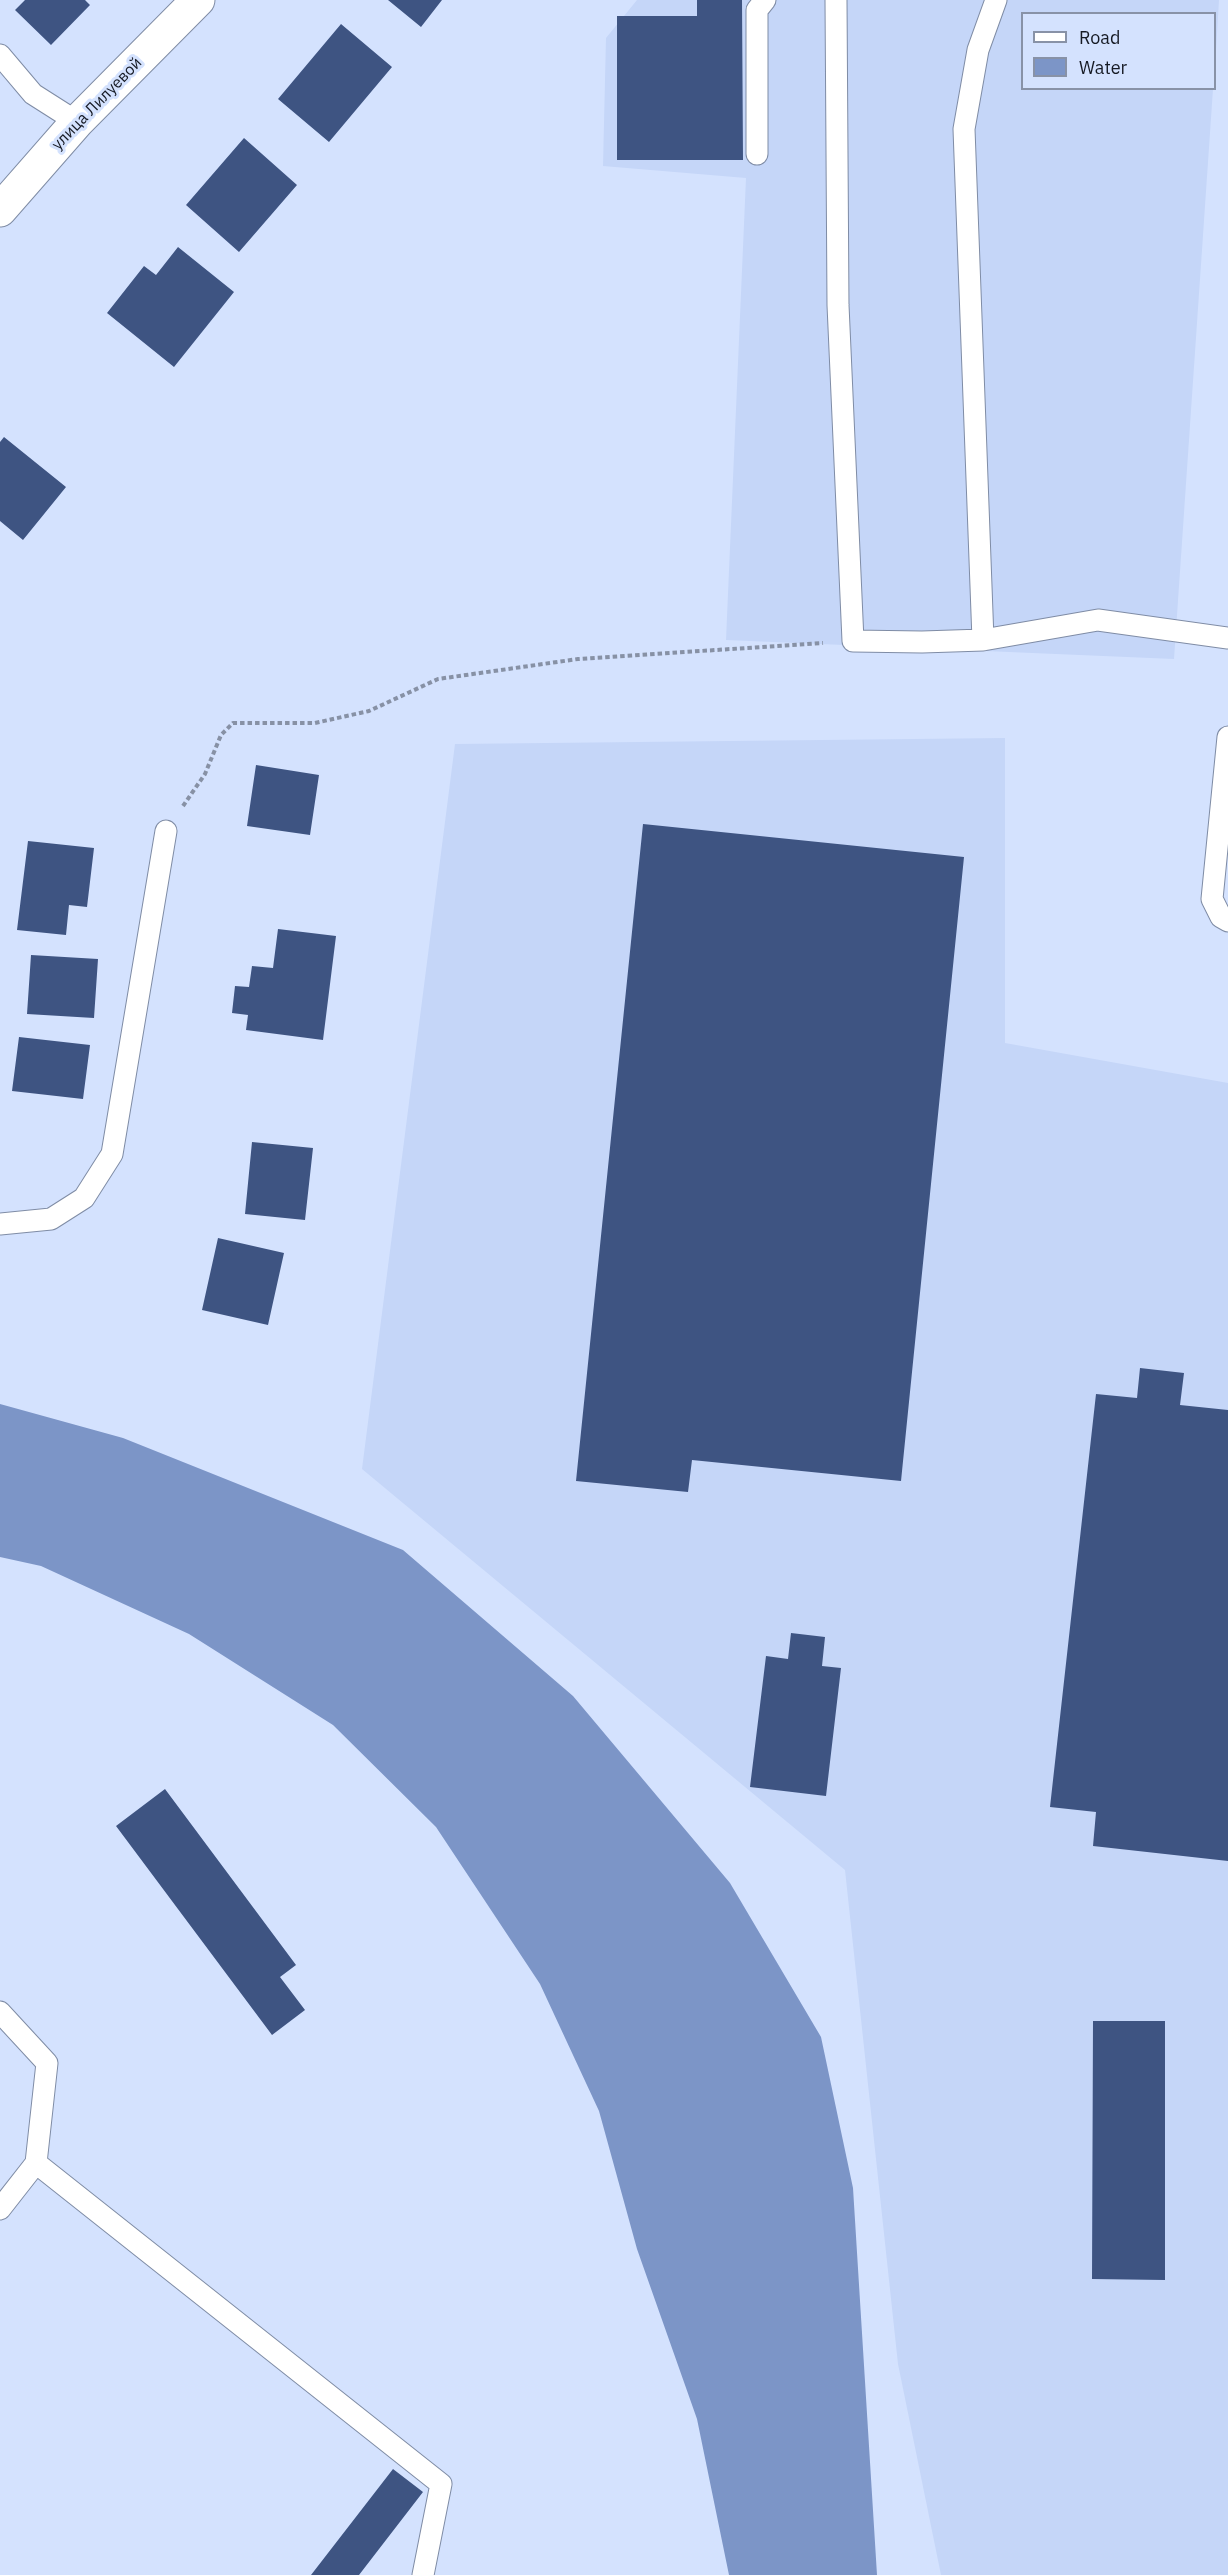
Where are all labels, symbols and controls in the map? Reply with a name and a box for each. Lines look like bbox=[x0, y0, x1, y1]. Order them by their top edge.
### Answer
legend bbox=[1021, 12, 1216, 90]
text: Road bbox=[1079, 26, 1120, 49]
street label: улица Лилуевой bbox=[48, 54, 146, 154]
text: Water bbox=[1079, 56, 1127, 79]

